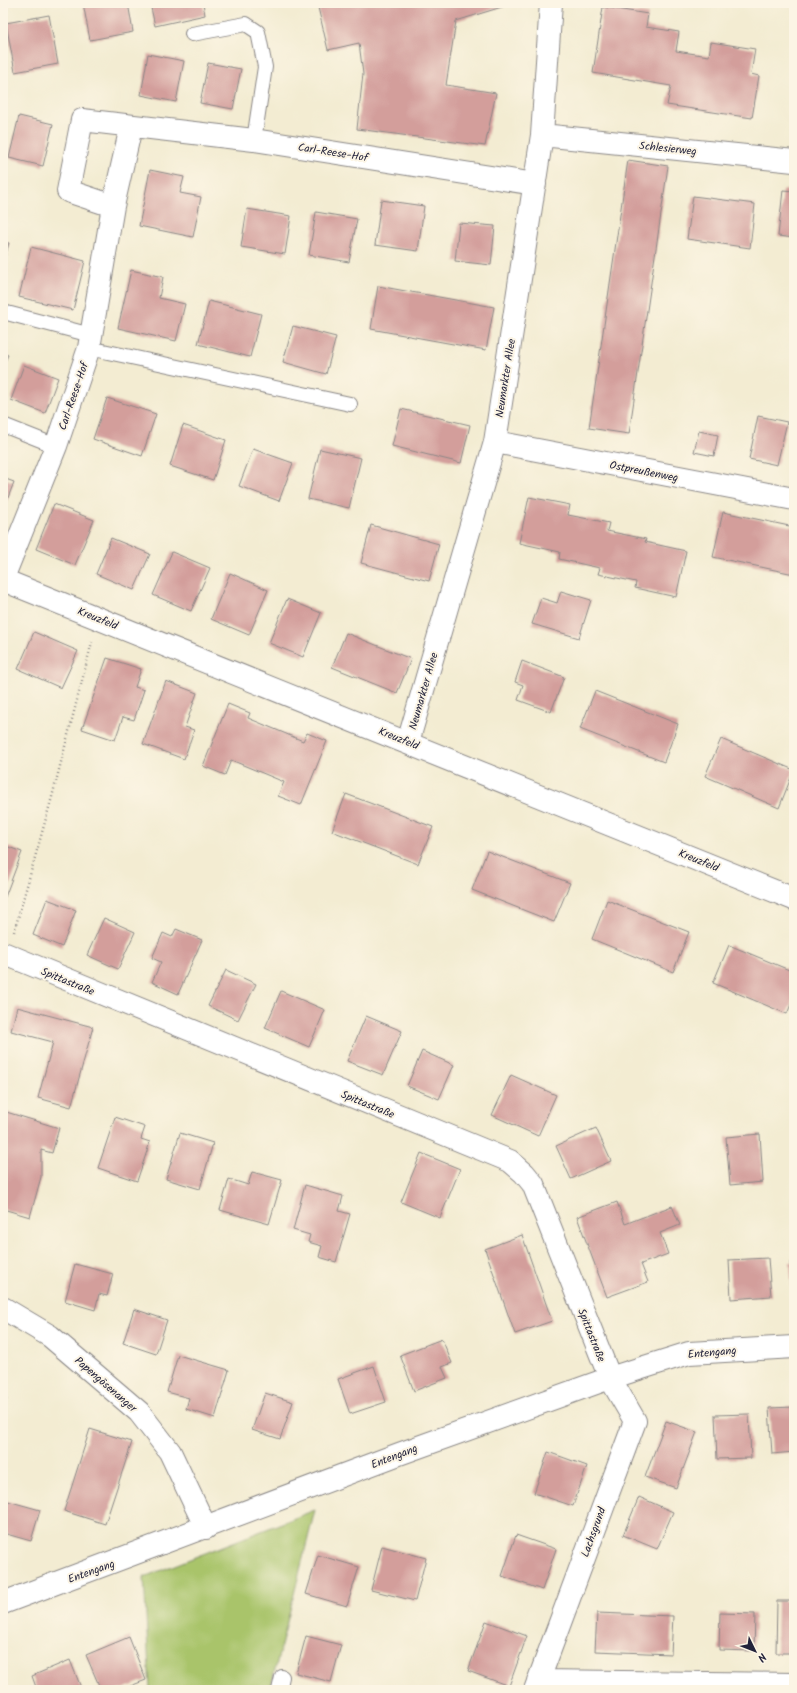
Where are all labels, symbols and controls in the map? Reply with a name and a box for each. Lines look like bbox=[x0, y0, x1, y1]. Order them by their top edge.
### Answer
street label: Schlesierweg bbox=[638, 137, 698, 161]
street label: Carl-Reese-Hof bbox=[297, 139, 371, 168]
street label: Neumarkter Allee bbox=[491, 337, 521, 419]
street label: Carl-Reese-Hof bbox=[54, 358, 95, 433]
street label: Ostpreußenweg bbox=[608, 457, 680, 487]
street label: Kreuzfeld bbox=[75, 603, 121, 635]
street label: Neumarkter Allee bbox=[404, 650, 444, 732]
street label: Kreuzfeld bbox=[376, 723, 422, 755]
street label: Kreuzfeld bbox=[676, 845, 722, 877]
street label: Spittastraße bbox=[38, 963, 97, 1001]
street label: Spittastraße bbox=[338, 1086, 397, 1124]
street label: Spittastraße bbox=[572, 1306, 610, 1365]
street label: Entengang bbox=[687, 1342, 737, 1364]
street label: Papengösenanger bbox=[70, 1352, 142, 1418]
street label: Entengang bbox=[368, 1440, 420, 1474]
street label: Lachsgrund bbox=[577, 1504, 611, 1560]
street label: Entengang bbox=[65, 1555, 117, 1589]
north arrow bbox=[735, 1631, 775, 1671]
text: N bbox=[753, 1648, 771, 1666]

